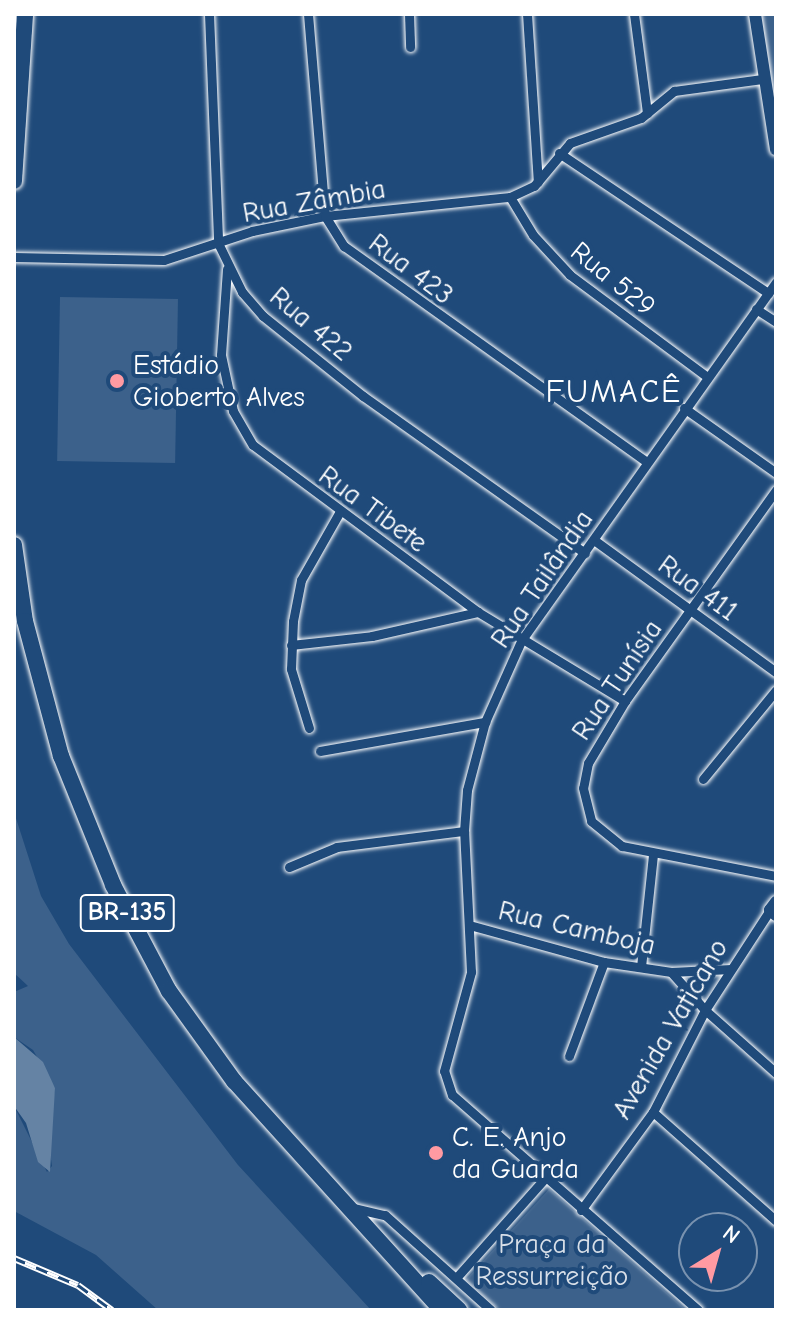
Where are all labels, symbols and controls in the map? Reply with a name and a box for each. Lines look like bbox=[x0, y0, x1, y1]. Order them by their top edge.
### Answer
street label: Rua Zâmbia bbox=[240, 172, 388, 230]
street label: Rua 423 bbox=[362, 226, 460, 312]
street label: Rua 529 bbox=[564, 235, 662, 323]
street label: Rua 422 bbox=[263, 280, 359, 368]
place label: Estádio Gioberto Alves bbox=[133, 348, 305, 414]
marker: Estádio Gioberto Alves bbox=[108, 372, 126, 390]
district label: FUMACÊ bbox=[546, 373, 682, 411]
street label: Rua Tibete bbox=[312, 458, 434, 560]
street label: Rua Tailândia bbox=[484, 504, 600, 654]
street label: Rua 411 bbox=[652, 548, 744, 628]
street label: Rua Tunísia bbox=[564, 613, 670, 747]
road number: BR-135 bbox=[79, 891, 175, 935]
street label: Rua Camboja bbox=[495, 894, 659, 962]
street label: Avenida Vaticano bbox=[605, 933, 735, 1125]
place label: C. E. Anjo da Guarda bbox=[452, 1120, 579, 1186]
marker: C. E. Anjo da Guarda bbox=[427, 1144, 445, 1162]
north arrow bbox=[678, 1212, 758, 1292]
text: N bbox=[718, 1220, 745, 1249]
park label: Praça da Ressurreição bbox=[476, 1227, 628, 1293]

